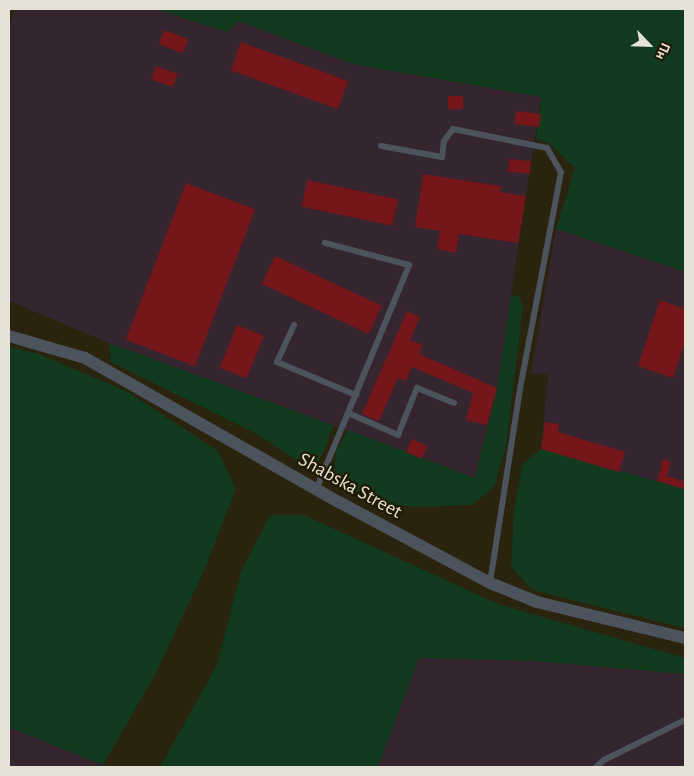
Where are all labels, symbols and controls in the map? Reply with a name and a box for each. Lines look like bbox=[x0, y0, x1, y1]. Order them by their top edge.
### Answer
north arrow bbox=[624, 20, 674, 70]
text: Пн bbox=[653, 40, 673, 62]
street label: Shabska Street bbox=[294, 448, 406, 524]

